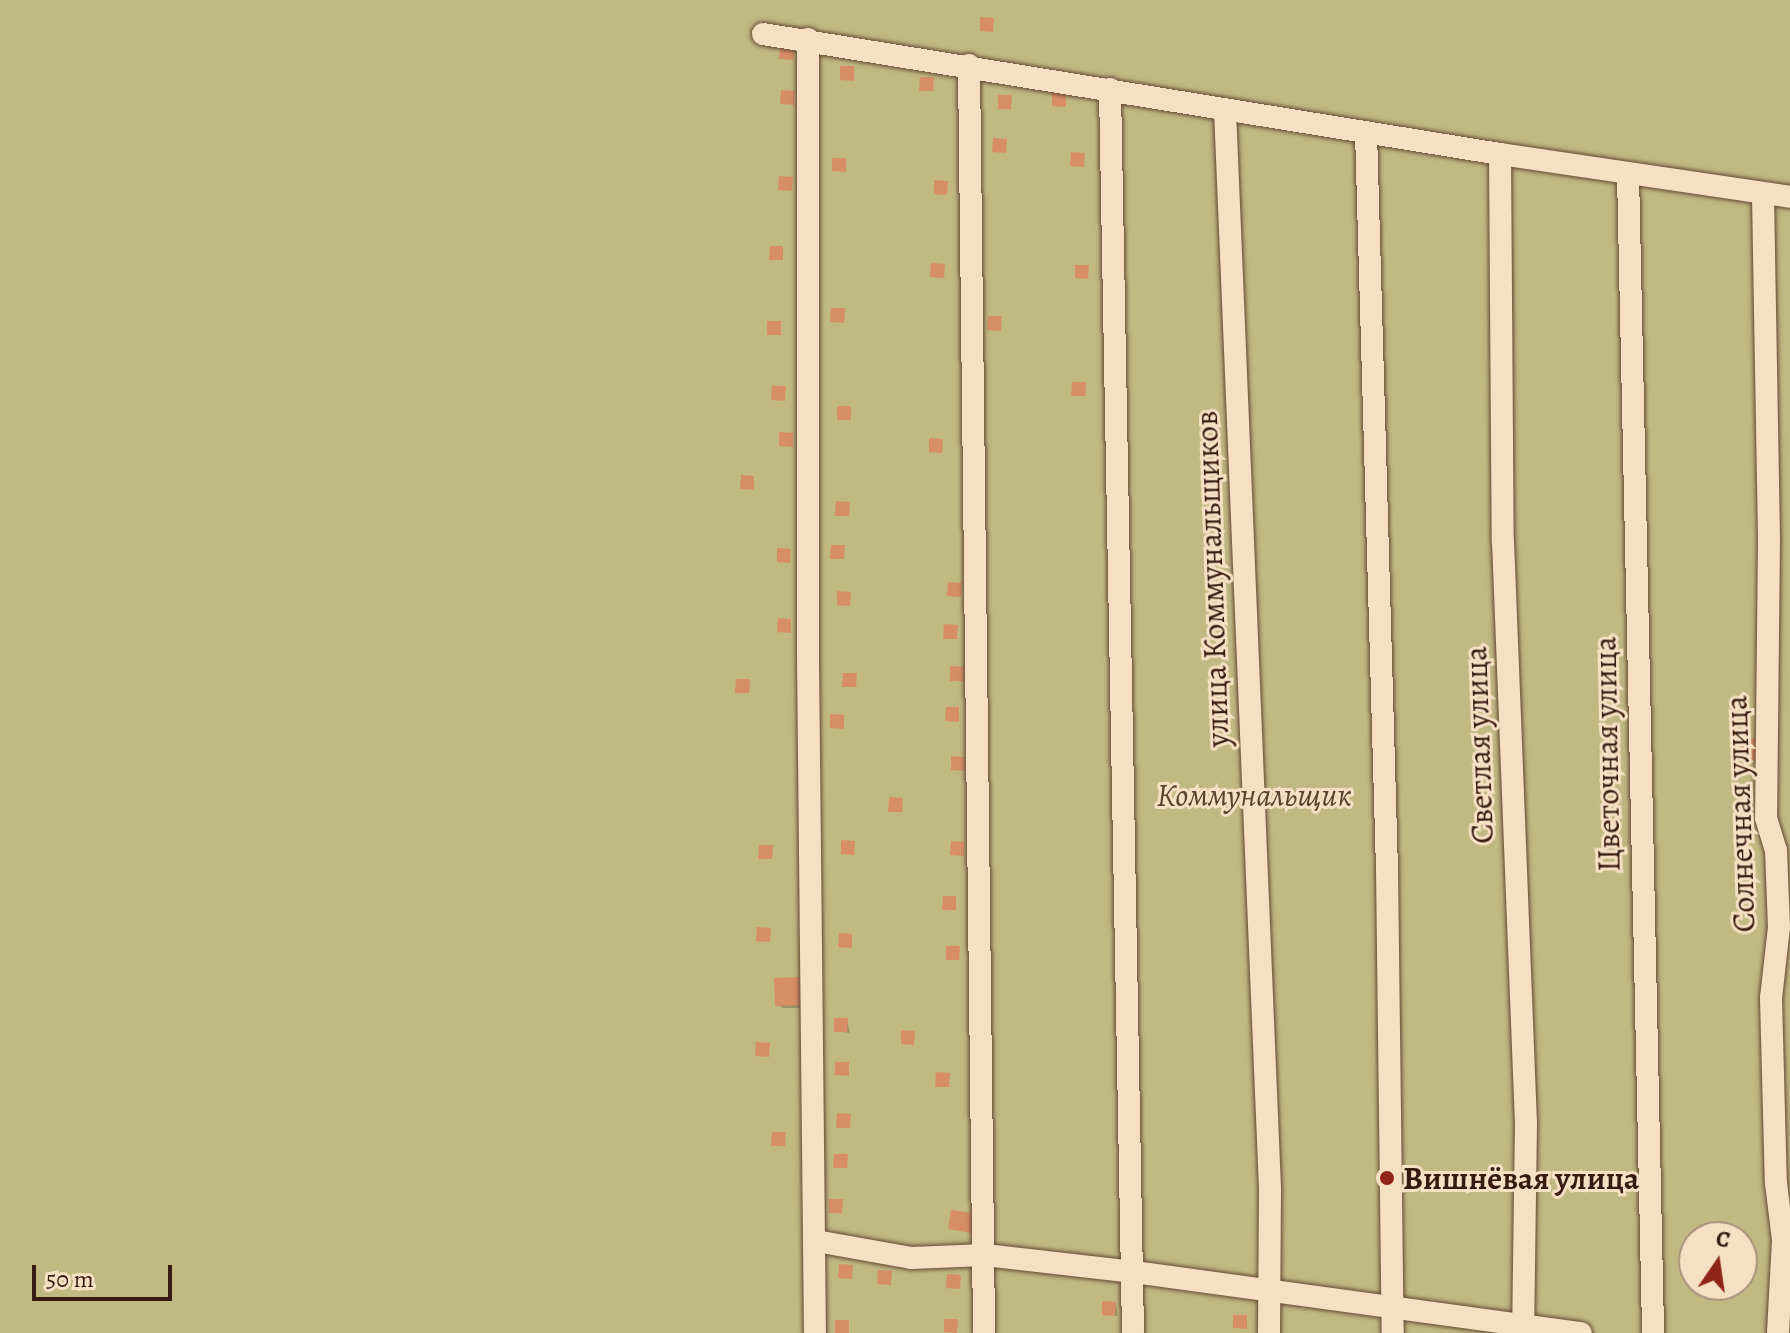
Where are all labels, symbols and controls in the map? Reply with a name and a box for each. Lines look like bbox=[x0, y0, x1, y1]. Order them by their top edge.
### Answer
street label: улица Коммунальщиков bbox=[1187, 410, 1237, 748]
street label: Цветочная улица bbox=[1586, 636, 1628, 872]
street label: Светлая улица bbox=[1456, 646, 1502, 844]
street label: Солнечная улица bbox=[1717, 695, 1763, 933]
park label: Коммунальщик bbox=[1156, 776, 1352, 814]
place label: Вишнёвая улица bbox=[1403, 1159, 1639, 1197]
marker: Вишнёвая улица bbox=[1378, 1169, 1396, 1187]
north arrow bbox=[1678, 1221, 1758, 1301]
text: С bbox=[1713, 1223, 1733, 1256]
scale bar bbox=[36, 1249, 176, 1299]
text: 50 m bbox=[46, 1263, 94, 1295]

